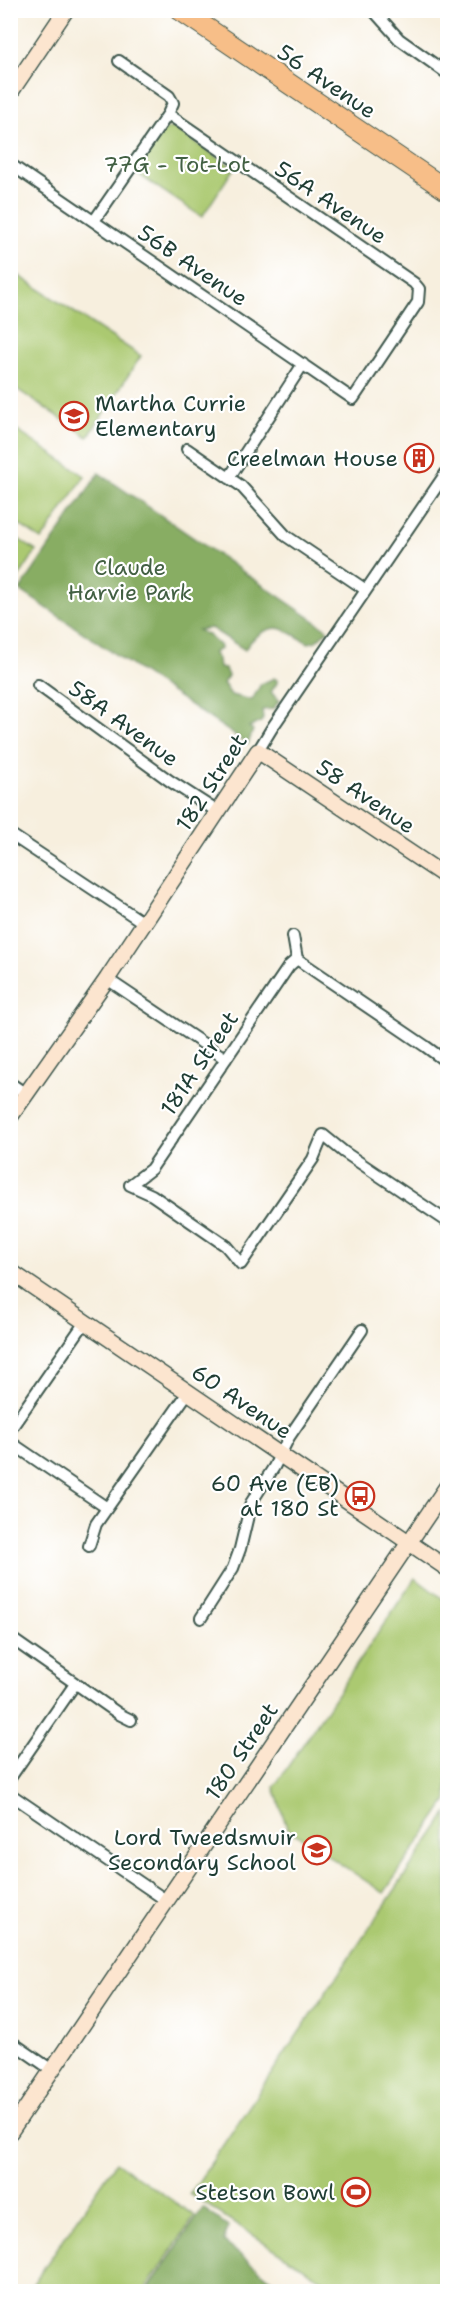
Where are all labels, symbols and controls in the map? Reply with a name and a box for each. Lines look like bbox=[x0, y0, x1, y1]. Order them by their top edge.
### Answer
street label: 56 Avenue bbox=[272, 38, 382, 125]
park label: 77G - Tot-Lot bbox=[103, 150, 251, 179]
street label: 56A Avenue bbox=[269, 154, 392, 251]
street label: 56B Avenue bbox=[132, 218, 253, 313]
place label: Martha Currie Elementary bbox=[95, 389, 246, 443]
school or university icon: Martha Currie Elementary bbox=[58, 400, 90, 432]
building icon: Creelman House bbox=[403, 442, 435, 474]
place label: Creelman House bbox=[227, 444, 398, 473]
park label: Claude Harvie Park bbox=[68, 553, 192, 607]
street label: 58A Avenue bbox=[63, 674, 185, 773]
street label: 182 Street bbox=[169, 728, 254, 837]
street label: 58 Avenue bbox=[311, 753, 421, 840]
street label: 181A Street bbox=[154, 1005, 245, 1121]
street label: 60 Avenue bbox=[186, 1357, 298, 1446]
place label: 60 Ave (EB) at 180 St bbox=[211, 1469, 339, 1523]
bus stop icon: 60 Ave (EB) at 180 St bbox=[344, 1480, 376, 1512]
street label: 180 Street bbox=[198, 1697, 285, 1806]
place label: Lord Tweedsmuir Secondary School bbox=[108, 1823, 296, 1877]
school or university icon: Lord Tweedsmuir Secondary School bbox=[301, 1834, 333, 1866]
sports icon: Stetson Bowl bbox=[340, 2176, 372, 2208]
place label: Stetson Bowl bbox=[195, 2178, 335, 2207]

